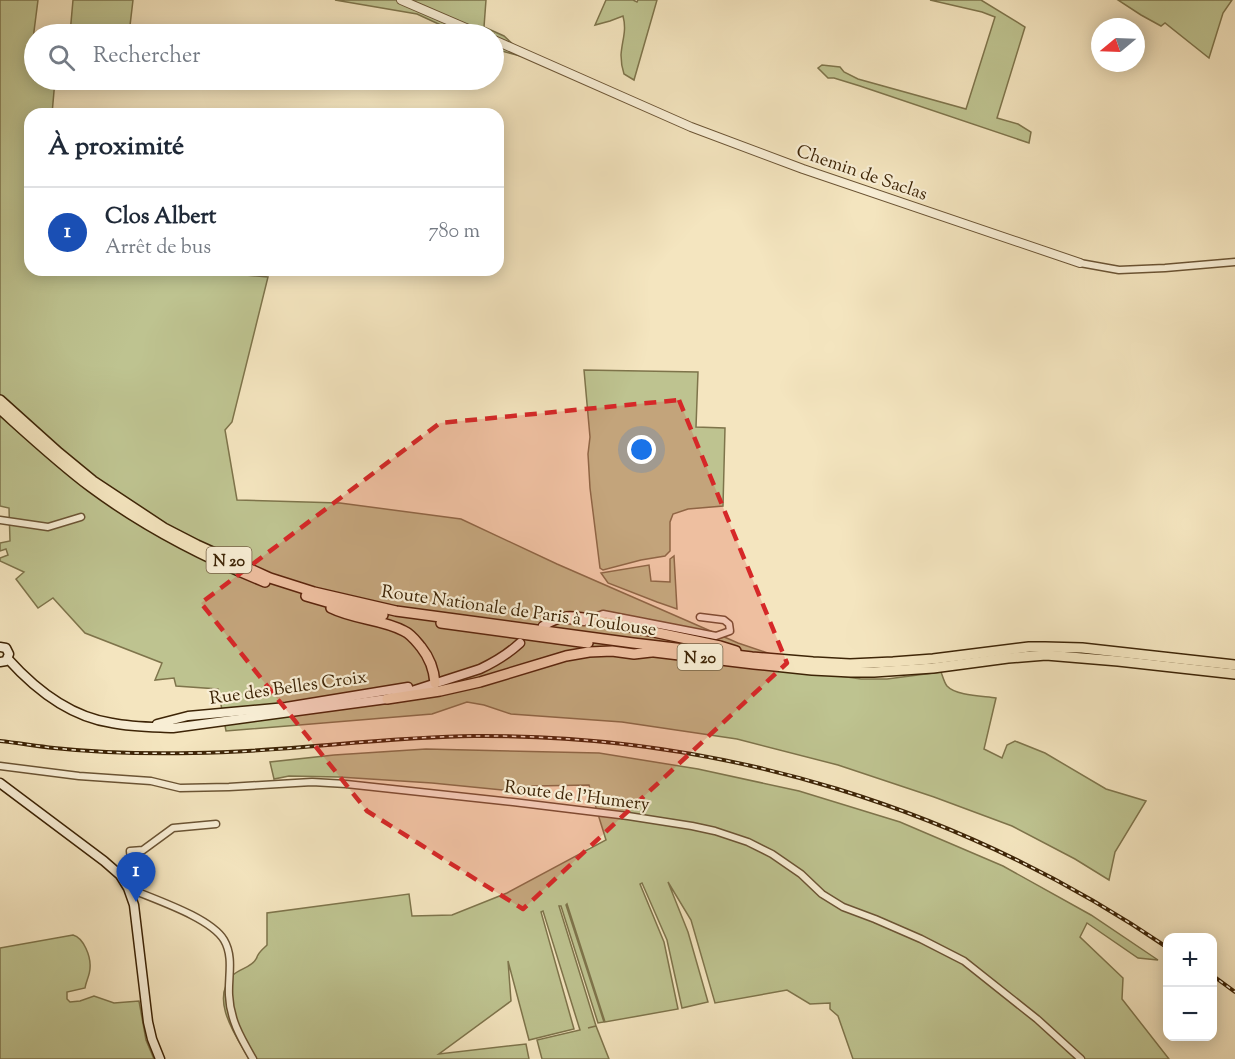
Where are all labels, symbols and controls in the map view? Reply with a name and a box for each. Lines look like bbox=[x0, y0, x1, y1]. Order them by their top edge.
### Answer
north arrow bbox=[1091, 18, 1145, 72]
search box bbox=[24, 24, 504, 90]
icon: search bbox=[45, 41, 78, 74]
text: Rechercher bbox=[93, 41, 200, 73]
text: À proximité bbox=[48, 129, 184, 166]
street label: Chemin de Saclas bbox=[792, 139, 930, 209]
text: Clos Albert bbox=[105, 202, 216, 234]
text: 1 bbox=[64, 218, 71, 247]
text: 780 m bbox=[429, 218, 480, 247]
text: Arrêt de bus bbox=[105, 234, 211, 263]
your location bbox=[627, 435, 656, 464]
road number: N 20 bbox=[206, 547, 252, 573]
street label: Route Nationale de Paris à Toulouse bbox=[380, 580, 658, 644]
road number: N 20 bbox=[678, 644, 722, 670]
street label: Rue des Belles Croix bbox=[208, 665, 369, 713]
street label: Route de l'Humery bbox=[503, 775, 651, 819]
pin: 1 bbox=[116, 852, 156, 902]
map controls bbox=[1163, 933, 1217, 1041]
button: + bbox=[1163, 933, 1217, 987]
button: − bbox=[1163, 987, 1217, 1041]

